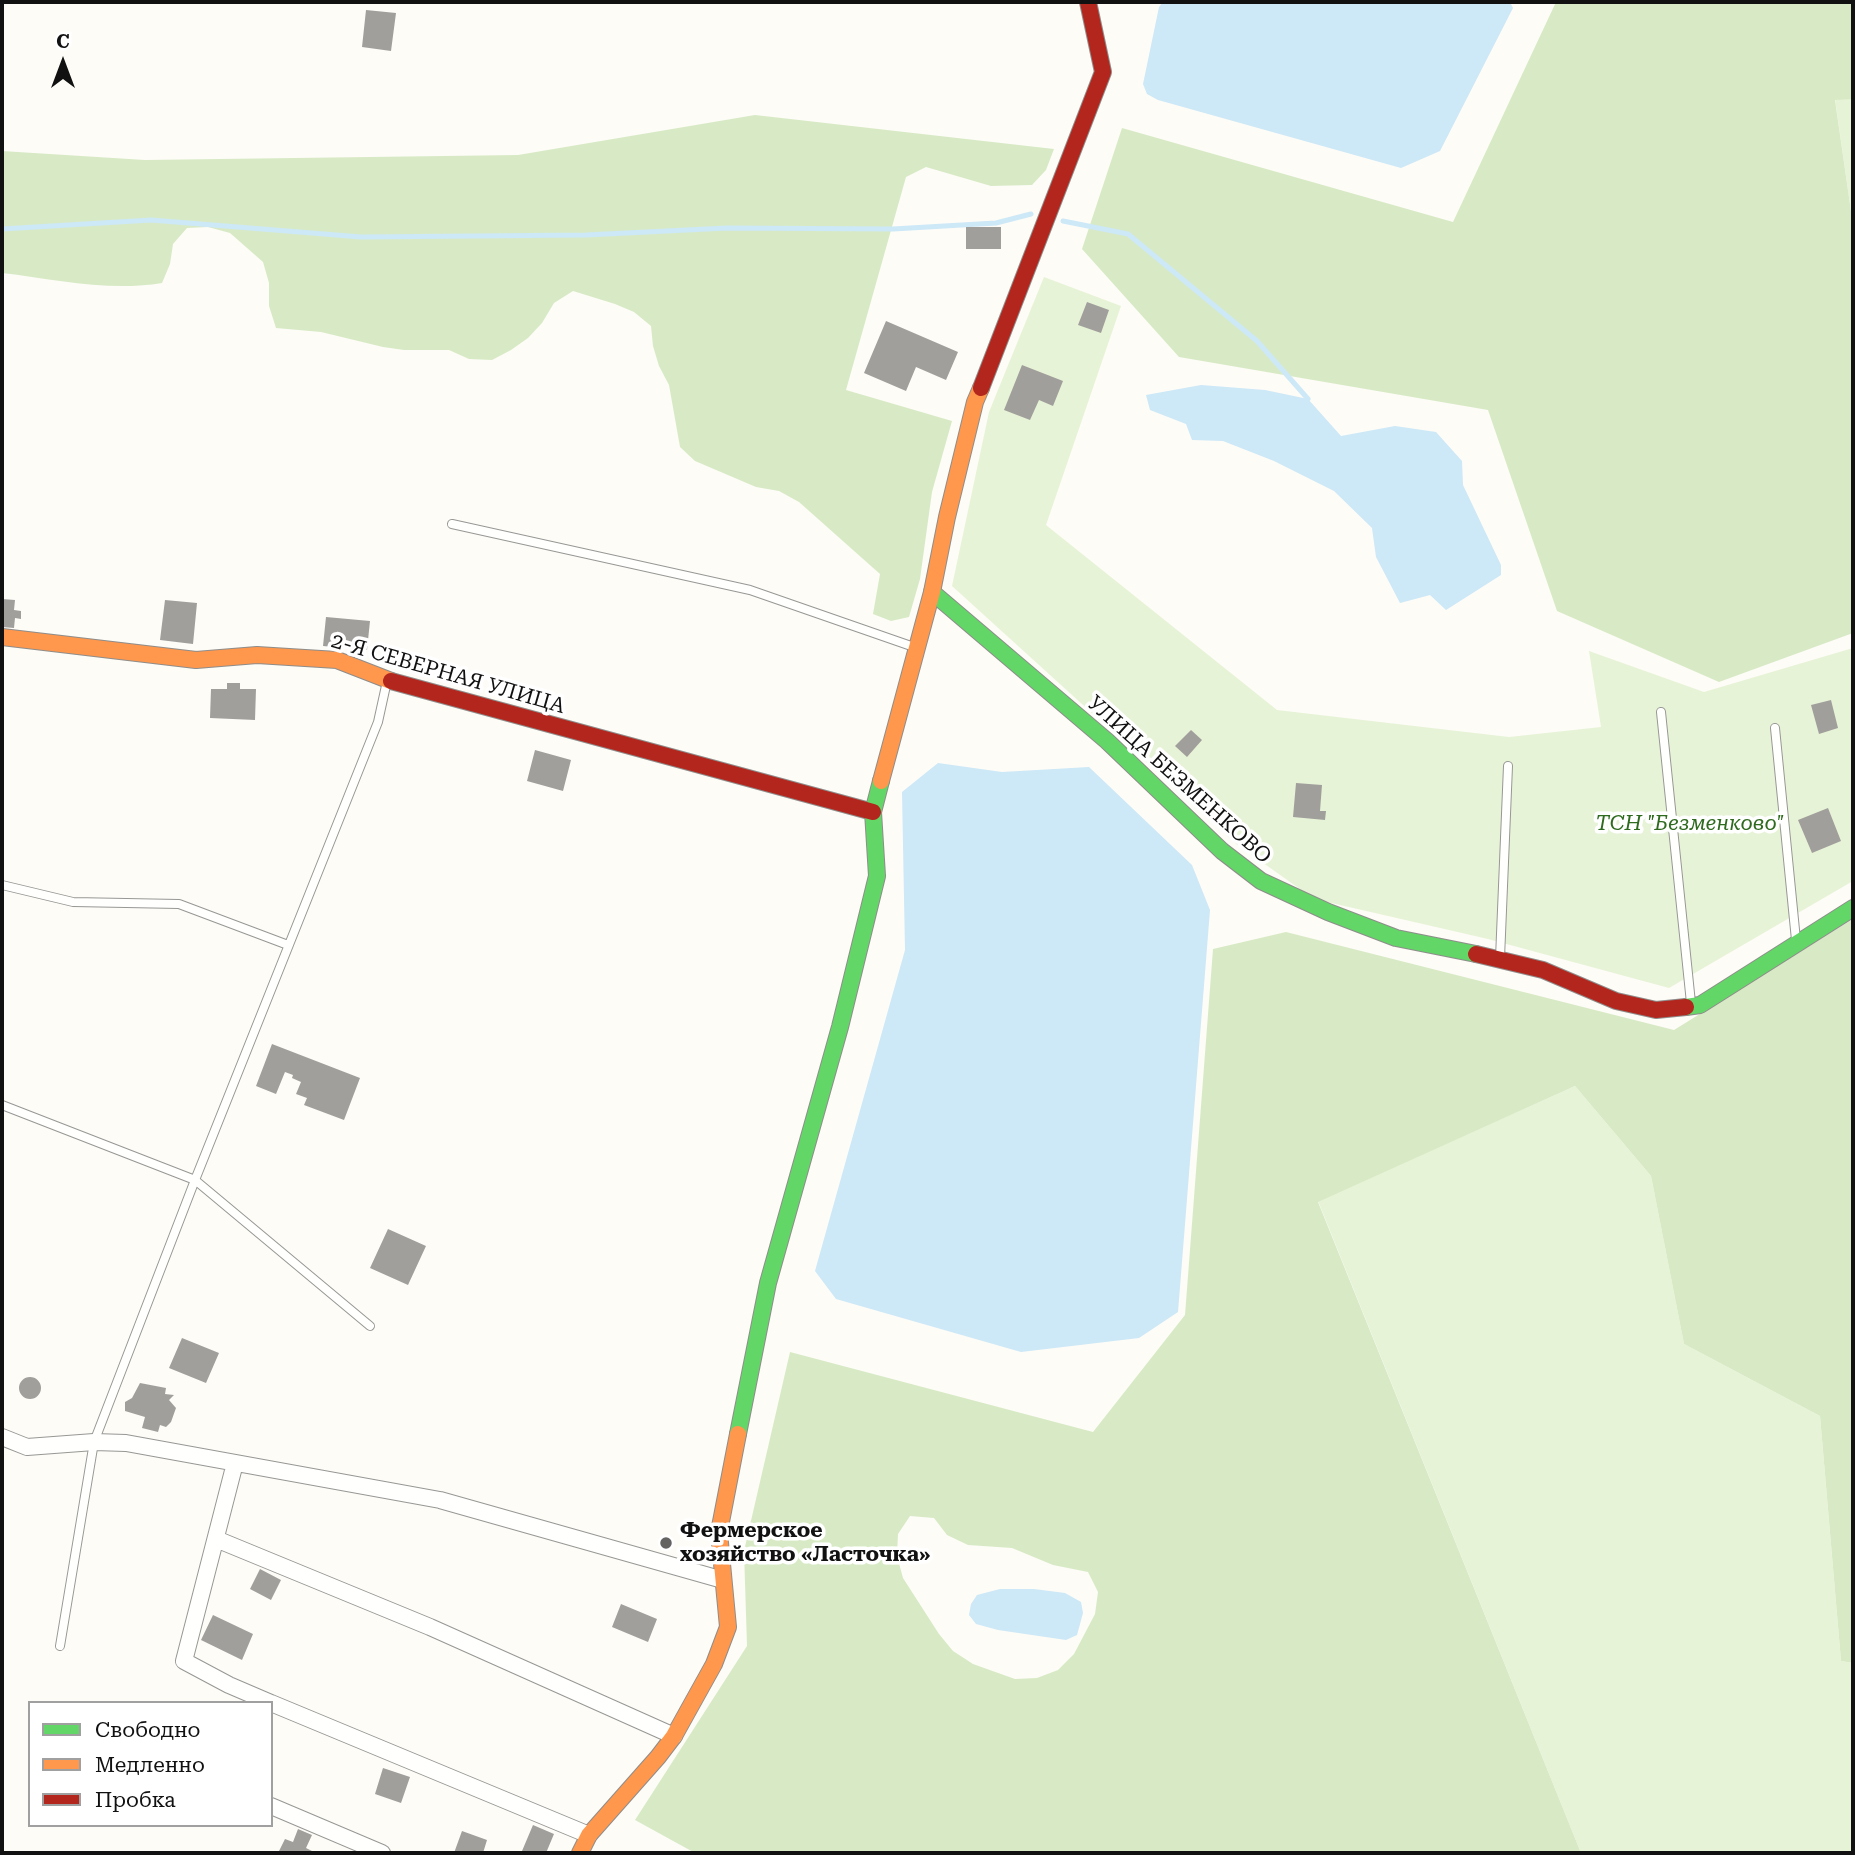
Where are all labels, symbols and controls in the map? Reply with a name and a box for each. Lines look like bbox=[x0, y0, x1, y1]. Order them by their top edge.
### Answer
north arrow bbox=[28, 28, 98, 98]
text: С bbox=[56, 30, 70, 53]
street label: 2-Я СЕВЕРНАЯ УЛИЦА bbox=[328, 629, 568, 719]
street label: УЛИЦА БЕЗМЕНКОВО bbox=[1082, 691, 1276, 869]
park label: ТСН "Безменково" bbox=[1596, 811, 1784, 837]
place label: Фермерское хозяйство «Ласточка» bbox=[680, 1518, 931, 1568]
marker: Фермерское хозяйство «Ласточка» bbox=[658, 1535, 674, 1551]
legend bbox=[28, 1701, 273, 1827]
text: Свободно bbox=[95, 1718, 201, 1742]
text: Медленно bbox=[95, 1753, 205, 1777]
text: Пробка bbox=[95, 1788, 176, 1812]

